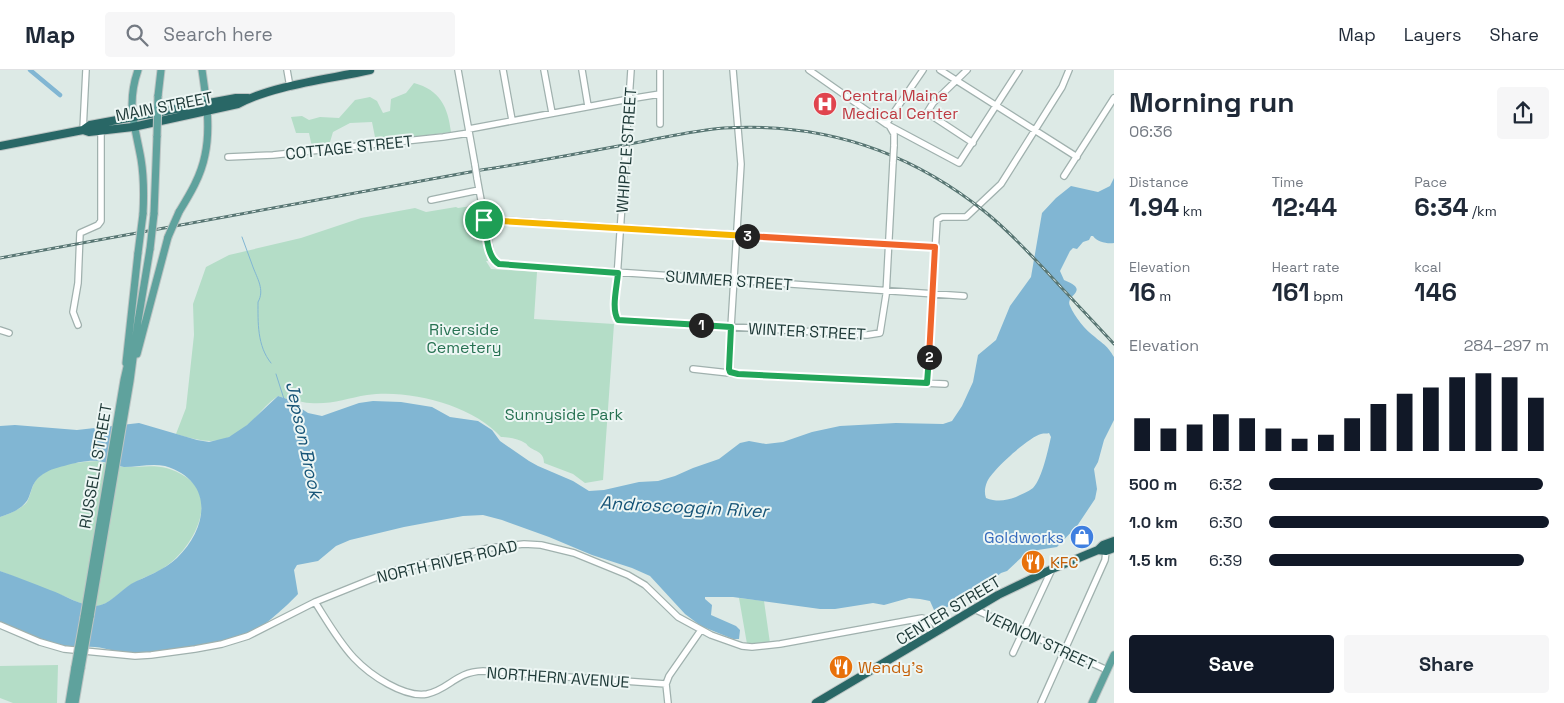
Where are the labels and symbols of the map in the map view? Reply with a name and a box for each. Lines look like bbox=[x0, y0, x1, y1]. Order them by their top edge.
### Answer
place label: Central Maine Medical Center bbox=[842, 85, 958, 124]
street label: MAIN STREET bbox=[114, 87, 215, 126]
street label: WHIPPLE STREET bbox=[612, 87, 641, 213]
hospital icon: Central Maine Medical Center bbox=[812, 91, 838, 117]
street label: COTTAGE STREET bbox=[284, 130, 414, 165]
pin bbox=[463, 199, 505, 241]
pin: 3 bbox=[734, 224, 760, 248]
street label: SUMMER STREET bbox=[665, 266, 793, 295]
pin: 1 bbox=[688, 312, 714, 338]
street label: WINTER STREET bbox=[748, 318, 866, 345]
park label: Riverside Cemetery bbox=[426, 319, 502, 358]
pin: 2 bbox=[916, 344, 942, 370]
water label: Jepson Brook bbox=[281, 379, 329, 503]
street label: RUSSELL STREET bbox=[74, 402, 117, 530]
park label: Sunnyside Park bbox=[505, 404, 624, 425]
water label: Androscoggin River bbox=[599, 491, 771, 523]
shop icon: Goldworks bbox=[1069, 524, 1095, 550]
place label: Goldworks bbox=[984, 527, 1064, 548]
street label: NORTH RIVER ROAD bbox=[375, 535, 519, 588]
restaurant icon: KFC bbox=[1020, 549, 1046, 575]
place label: KFC bbox=[1050, 552, 1079, 573]
street label: CENTER STREET bbox=[892, 571, 1005, 650]
street label: VERNON STREET bbox=[980, 605, 1099, 676]
restaurant icon: Wendy's bbox=[828, 654, 854, 680]
place label: Wendy's bbox=[858, 657, 924, 678]
street label: NORTHERN AVENUE bbox=[486, 662, 630, 693]

